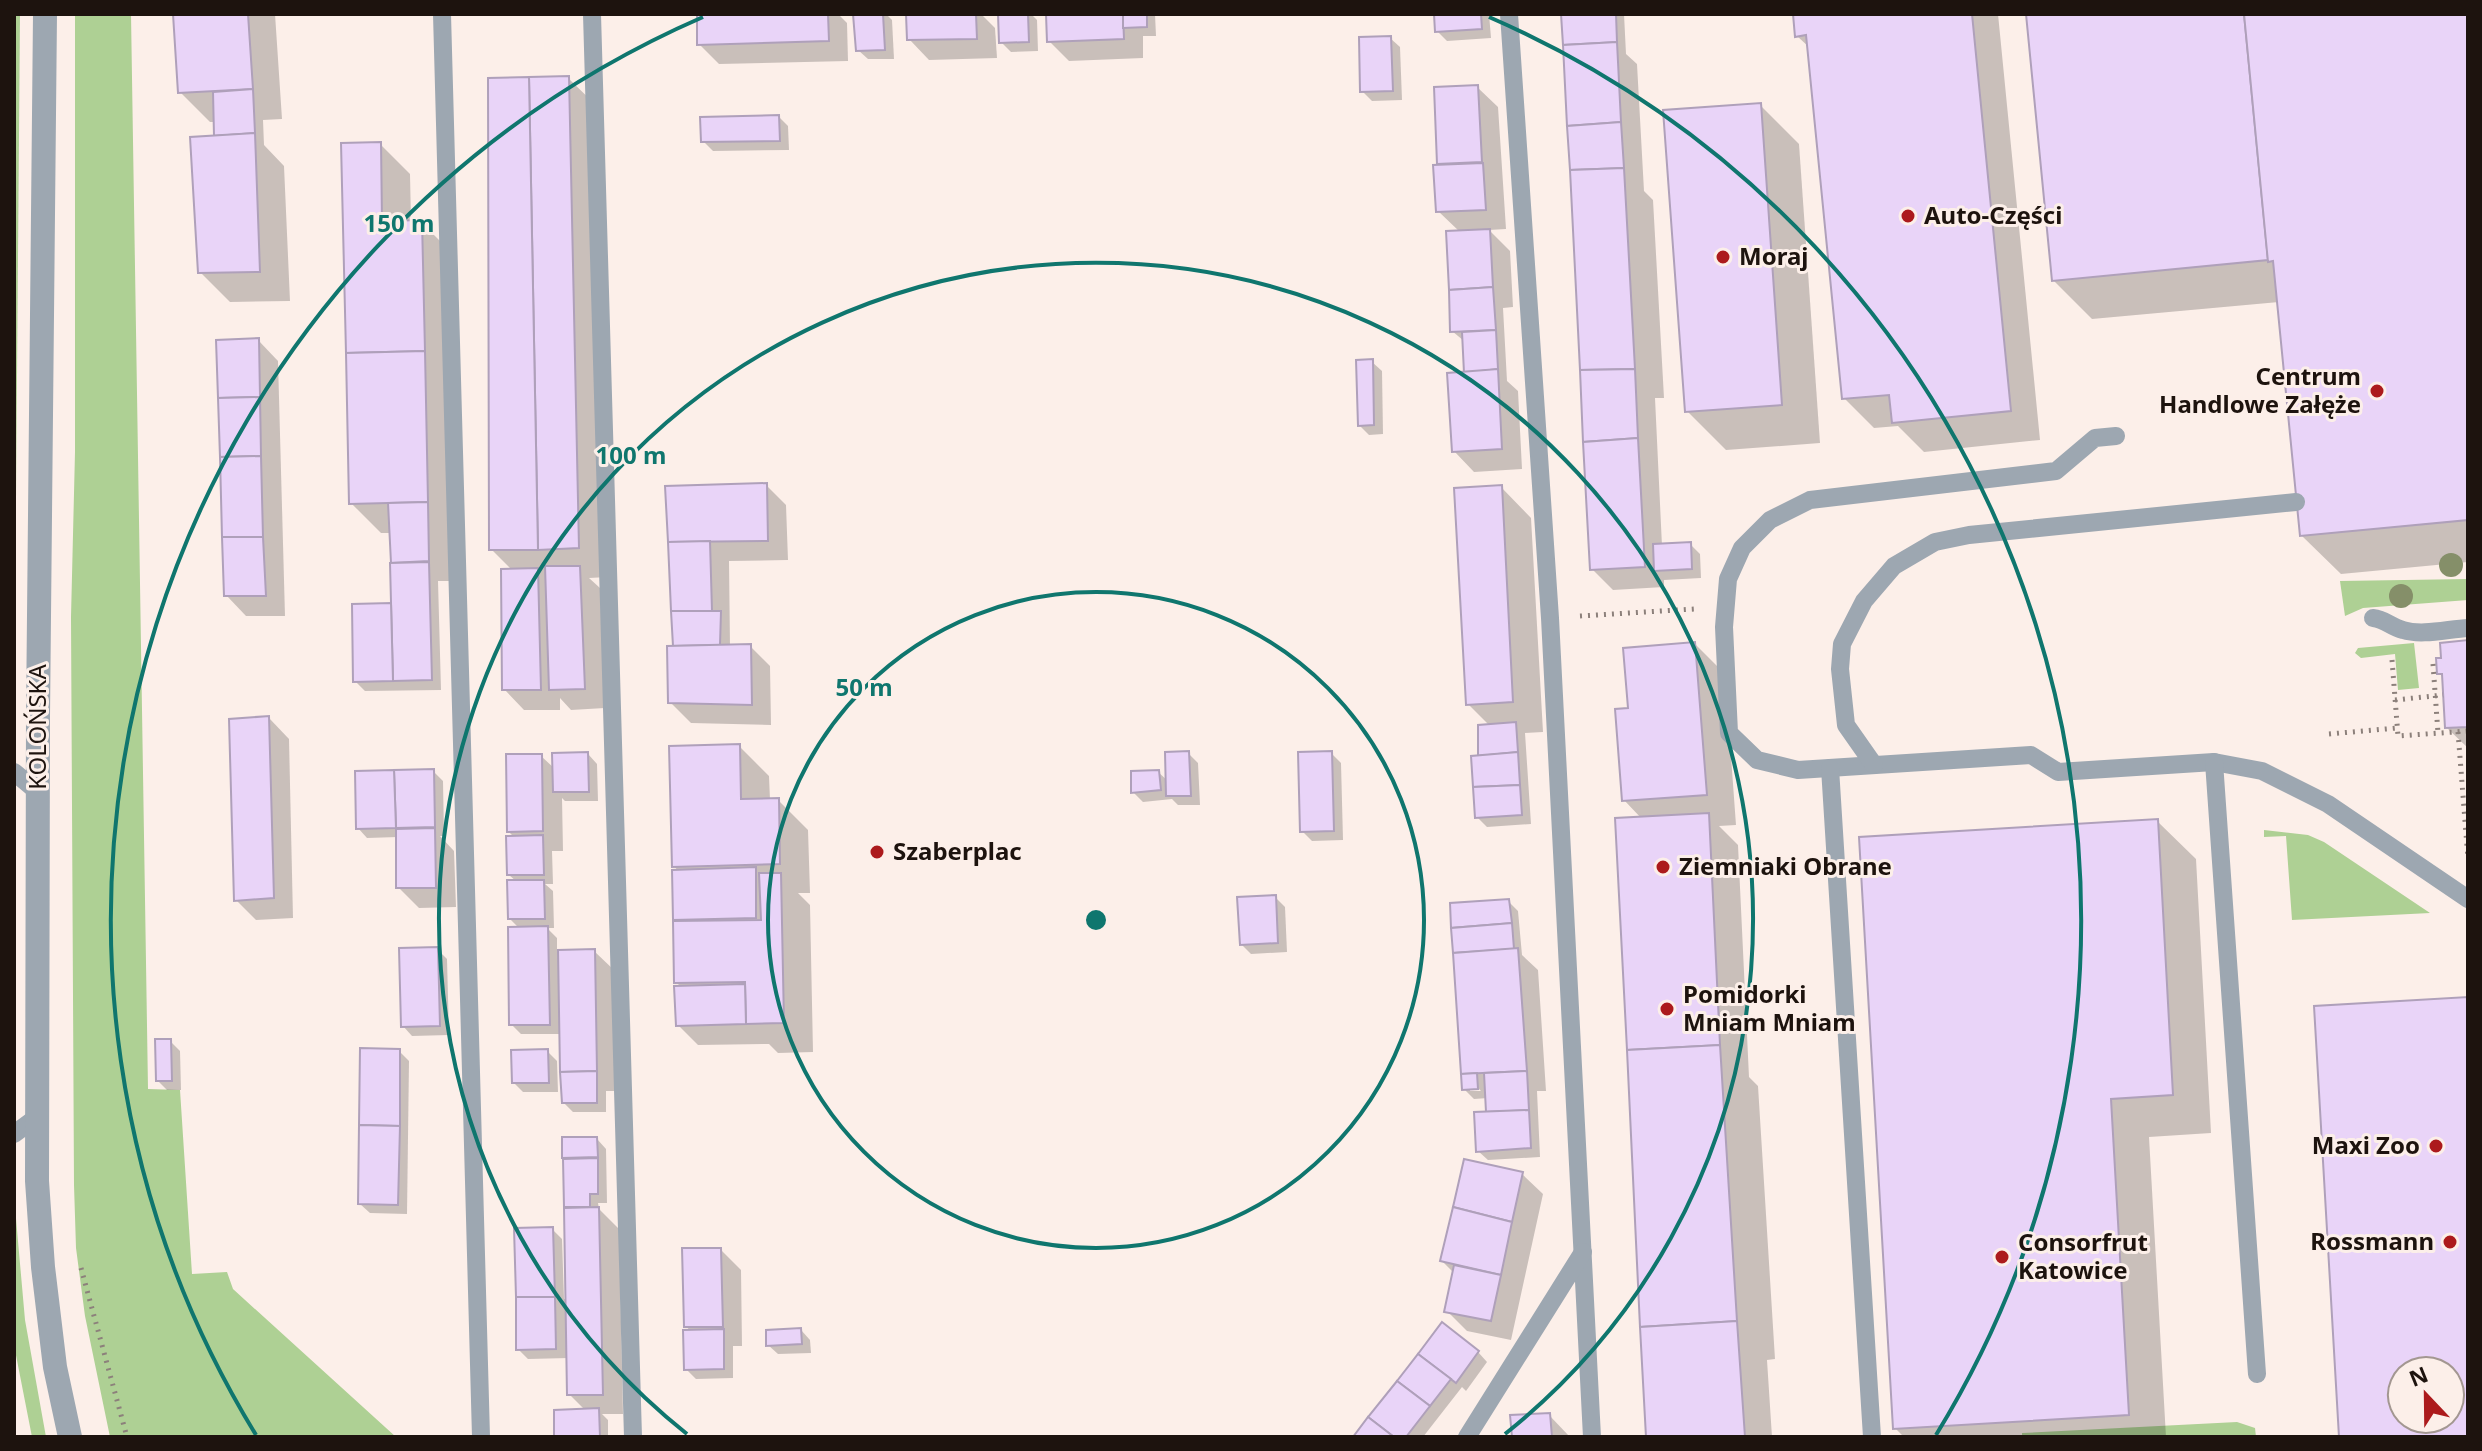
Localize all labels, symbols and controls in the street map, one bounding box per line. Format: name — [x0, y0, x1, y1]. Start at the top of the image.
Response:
place label: Auto-Części — [1924, 198, 2062, 231]
text: 150 m — [364, 206, 434, 239]
marker: Auto-Części — [1899, 207, 1917, 225]
place label: Moraj — [1739, 239, 1808, 272]
marker: Moraj — [1714, 248, 1732, 266]
place label: Centrum Handlowe Załęże — [2159, 359, 2361, 420]
marker: Centrum Handlowe Załęże — [2368, 382, 2386, 400]
text: 100 m — [596, 438, 666, 471]
street label: KOLOŃSKA — [20, 664, 53, 790]
text: 50 m — [835, 670, 893, 703]
place label: Szaberplac — [893, 834, 1022, 867]
marker: Szaberplac — [868, 843, 886, 861]
place label: Ziemniaki Obrane — [1679, 849, 1892, 882]
marker: Ziemniaki Obrane — [1654, 858, 1672, 876]
centre of rings — [1082, 906, 1110, 934]
place label: Pomidorki Mniam Mniam — [1683, 977, 1856, 1038]
marker: Pomidorki Mniam Mniam — [1658, 1000, 1676, 1018]
place label: Maxi Zoo — [2312, 1128, 2420, 1161]
marker: Maxi Zoo — [2427, 1137, 2445, 1155]
place label: Rossmann — [2310, 1224, 2434, 1257]
place label: Consorfrut Katowice — [2018, 1225, 2148, 1286]
marker: Rossmann — [2441, 1233, 2459, 1251]
marker: Consorfrut Katowice — [1993, 1248, 2011, 1266]
north arrow — [2386, 1355, 2466, 1435]
text: N — [2404, 1358, 2432, 1393]

